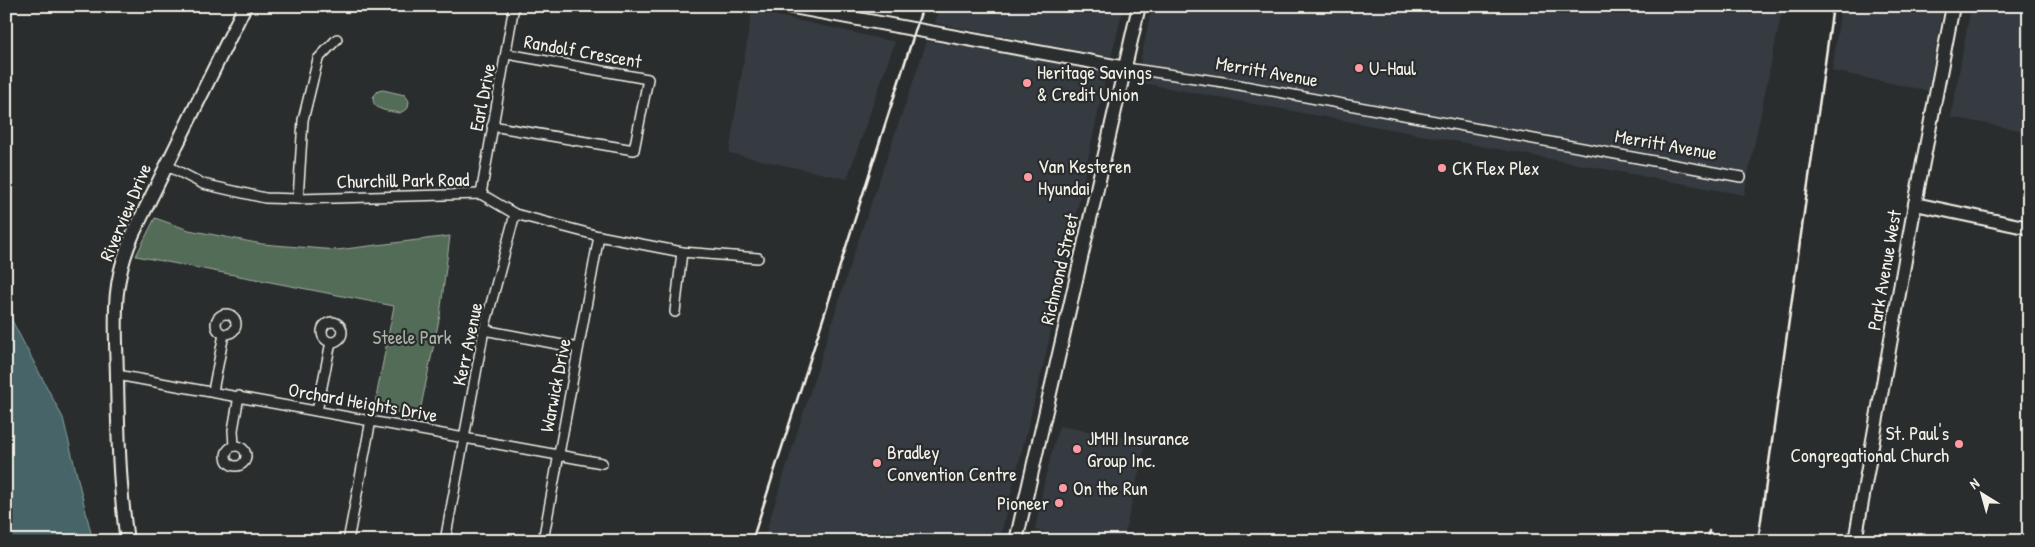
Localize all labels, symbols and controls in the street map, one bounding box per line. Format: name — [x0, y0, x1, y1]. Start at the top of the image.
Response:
street label: Randolf Crescent — [522, 28, 644, 74]
street label: Merritt Avenue — [1214, 49, 1321, 93]
place label: U-Haul — [1369, 55, 1417, 81]
place label: Heritage Savings & Credit Union — [1037, 59, 1152, 107]
street label: Earl Drive — [463, 61, 501, 133]
marker: U-Haul — [1353, 62, 1365, 74]
marker: Heritage Savings & Credit Union — [1021, 77, 1033, 89]
street label: Merritt Avenue — [1613, 122, 1720, 166]
place label: Van Kesteren Hyundai — [1038, 153, 1131, 201]
place label: CK Flex Plex — [1452, 155, 1540, 181]
street label: Riverview Drive — [93, 159, 157, 265]
marker: CK Flex Plex — [1436, 162, 1448, 174]
street label: Churchill Park Road — [336, 166, 470, 194]
marker: Van Kesteren Hyundai — [1022, 171, 1034, 183]
street label: Park Avenue West — [1861, 207, 1907, 332]
street label: Richmond Street — [1034, 210, 1085, 327]
street label: Kerr Avenue — [445, 299, 489, 388]
park label: Steele Park — [372, 324, 452, 350]
street label: Warwick Drive — [533, 336, 577, 434]
street label: Orchard Heights Drive — [286, 376, 440, 428]
place label: St. Paul's Congregational Church — [1791, 420, 1949, 468]
place label: JMHI Insurance Group Inc. — [1087, 425, 1190, 473]
marker: St. Paul's Congregational Church — [1953, 438, 1965, 450]
place label: Bradley Convention Centre — [887, 439, 1017, 487]
marker: JMHI Insurance Group Inc. — [1071, 443, 1083, 455]
marker: Bradley Convention Centre — [871, 457, 883, 469]
north arrow — [1958, 470, 2008, 520]
text: N — [1965, 473, 1983, 493]
place label: On the Run — [1073, 475, 1148, 501]
marker: On the Run — [1057, 482, 1069, 494]
place label: Pioneer — [997, 490, 1050, 516]
marker: Pioneer — [1053, 497, 1065, 509]

